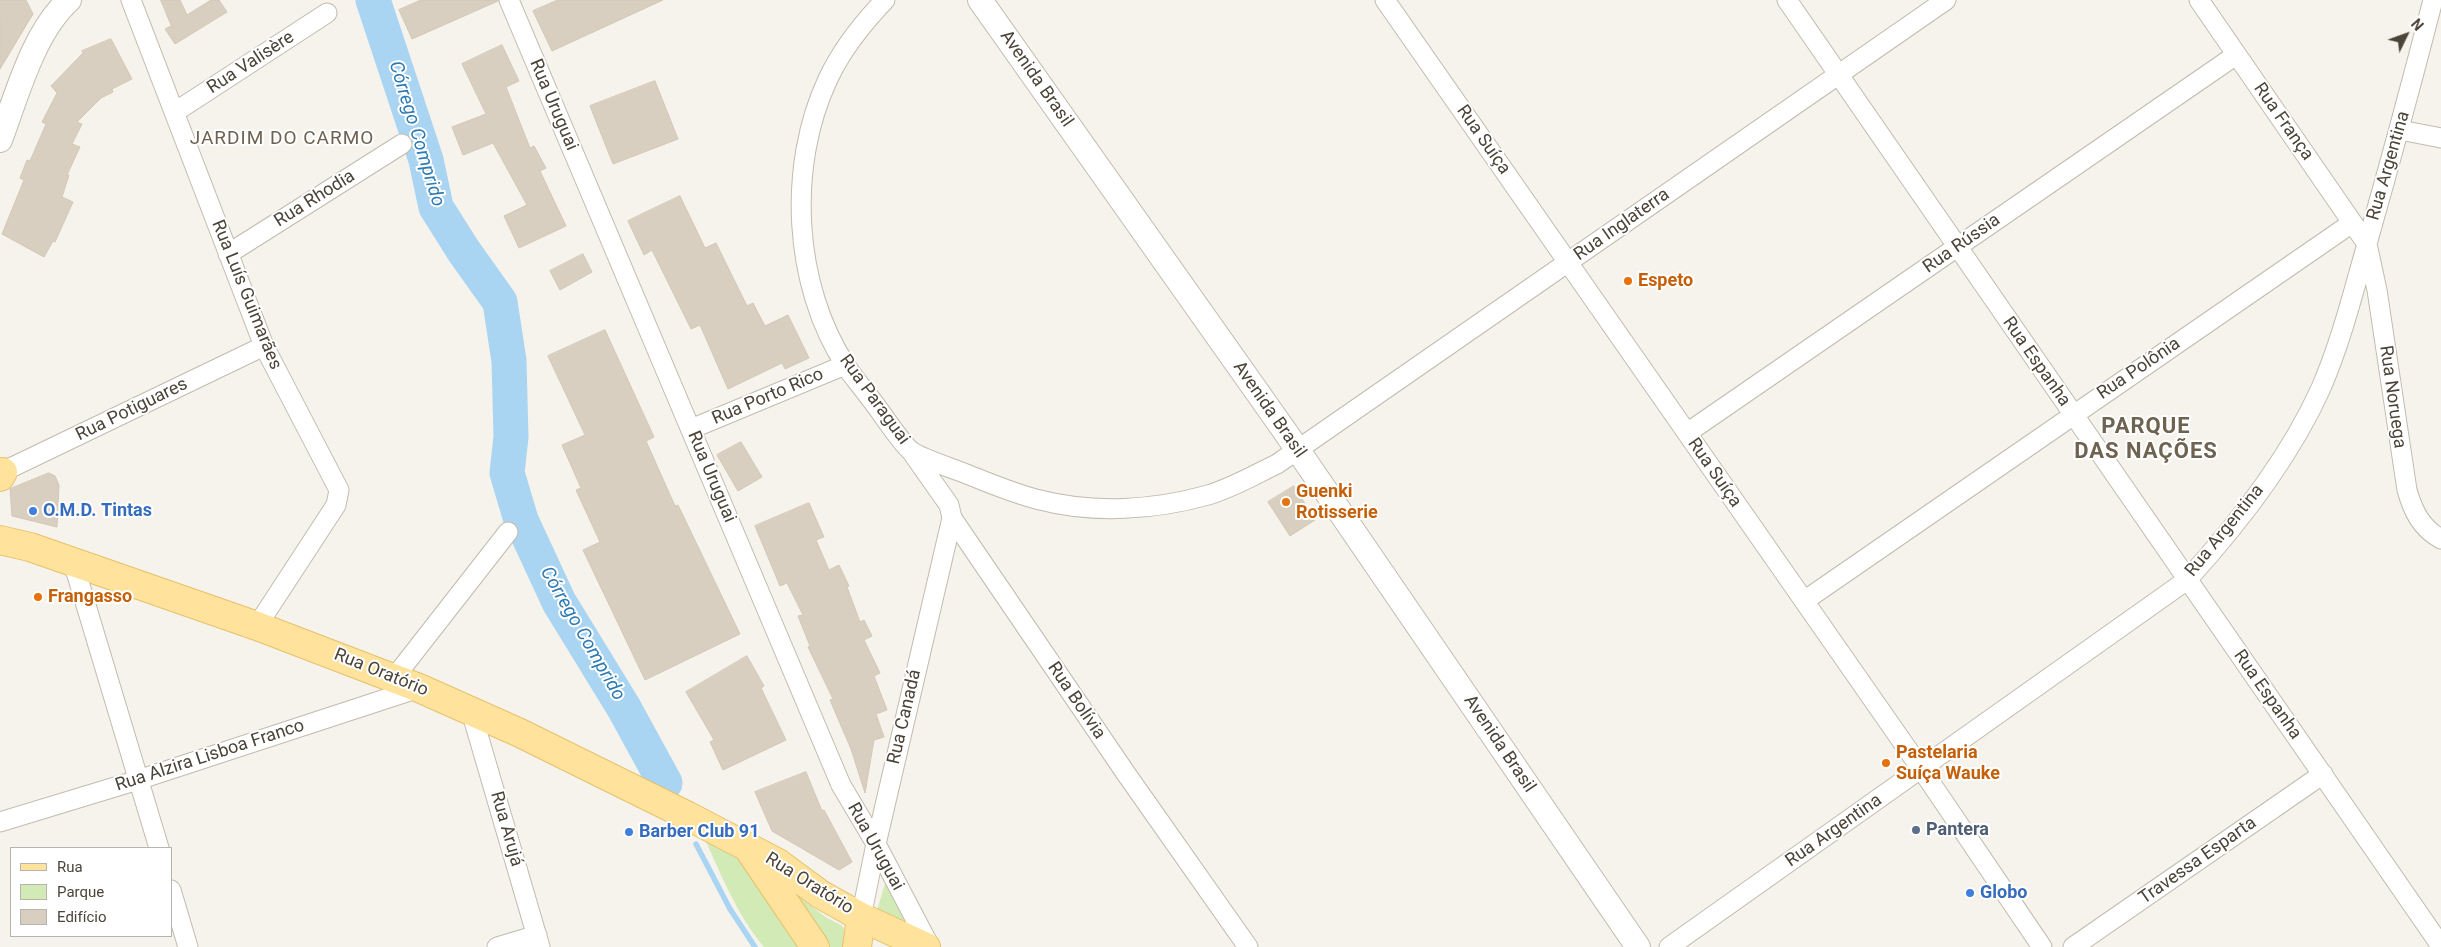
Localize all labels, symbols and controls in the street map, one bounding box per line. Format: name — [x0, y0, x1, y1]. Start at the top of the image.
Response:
north arrow — [2381, 10, 2431, 60]
text: N — [2408, 16, 2426, 34]
street label: Rua Valisère — [204, 27, 298, 99]
street label: Avenida Brasil — [995, 27, 1077, 131]
street label: Rua Uruguai — [524, 56, 582, 154]
water label: Córrego Comprido — [383, 59, 449, 209]
street label: Rua França — [2248, 79, 2318, 165]
street label: Rua Suíça — [1451, 101, 1515, 179]
street label: Rua Argentina — [2363, 109, 2415, 223]
district label: JARDIM DO CARMO — [188, 128, 376, 150]
street label: Rua Rhodia — [271, 166, 359, 232]
street label: Rua Inglaterra — [1570, 184, 1674, 266]
street label: Rua Rússia — [1919, 210, 2005, 278]
street label: Rua Luís Guimarães — [206, 217, 286, 373]
place label: Espeto — [1638, 270, 1693, 292]
marker: Espeto — [1622, 275, 1634, 287]
street label: Rua Espanha — [1997, 313, 2075, 411]
street label: Rua Polônia — [2093, 333, 2185, 405]
street label: Rua Noruega — [2374, 344, 2410, 450]
street label: Rua Paraguai — [834, 351, 914, 449]
street label: Avenida Brasil — [1228, 358, 1310, 462]
street label: Rua Porto Rico — [709, 364, 827, 430]
street label: Rua Potiguares — [73, 374, 191, 446]
district label: PARQUE DAS NAÇÕES — [2073, 414, 2219, 466]
street label: Rua Uruguai — [682, 428, 740, 526]
street label: Rua Suíça — [1682, 434, 1746, 512]
street label: Rua Argentina — [2181, 480, 2269, 582]
place label: Guenki Rotisserie — [1296, 481, 1378, 524]
marker: Guenki Rotisserie — [1280, 496, 1292, 508]
place label: O.M.D. Tintas — [43, 500, 152, 522]
marker: O.M.D. Tintas — [27, 505, 39, 517]
water label: Córrego Comprido — [534, 563, 630, 705]
place label: Frangasso — [48, 586, 132, 608]
marker: Frangasso — [32, 591, 44, 603]
street label: Rua Oratório — [331, 644, 431, 702]
street label: Rua Espanha — [2228, 646, 2306, 744]
street label: Rua Bolívia — [1042, 658, 1110, 744]
street label: Rua Canadá — [884, 668, 926, 766]
street label: Avenida Brasil — [1458, 691, 1540, 797]
street label: Rua Alzira Lisboa Franco — [113, 715, 307, 797]
place label: Pastelaria Suíça Wauke — [1896, 742, 2000, 784]
marker: Pastelaria Suíça Wauke — [1880, 757, 1892, 769]
street label: Rua Arujá — [485, 789, 527, 869]
street label: Rua Argentina — [1782, 790, 1886, 872]
street label: Rua Uruguai — [842, 799, 908, 895]
street label: Travessa Esparta — [2135, 813, 2261, 909]
place label: Pantera — [1926, 819, 1989, 841]
place label: Barber Club 91 — [639, 821, 759, 843]
marker: Pantera — [1910, 824, 1922, 836]
marker: Barber Club 91 — [623, 826, 635, 838]
legend — [10, 847, 172, 937]
street label: Rua Oratório — [761, 848, 857, 920]
text: Rua — [57, 858, 83, 876]
place label: Globo — [1980, 882, 2027, 904]
text: Parque — [57, 883, 104, 901]
marker: Globo — [1964, 887, 1976, 899]
text: Edifício — [57, 908, 106, 926]

